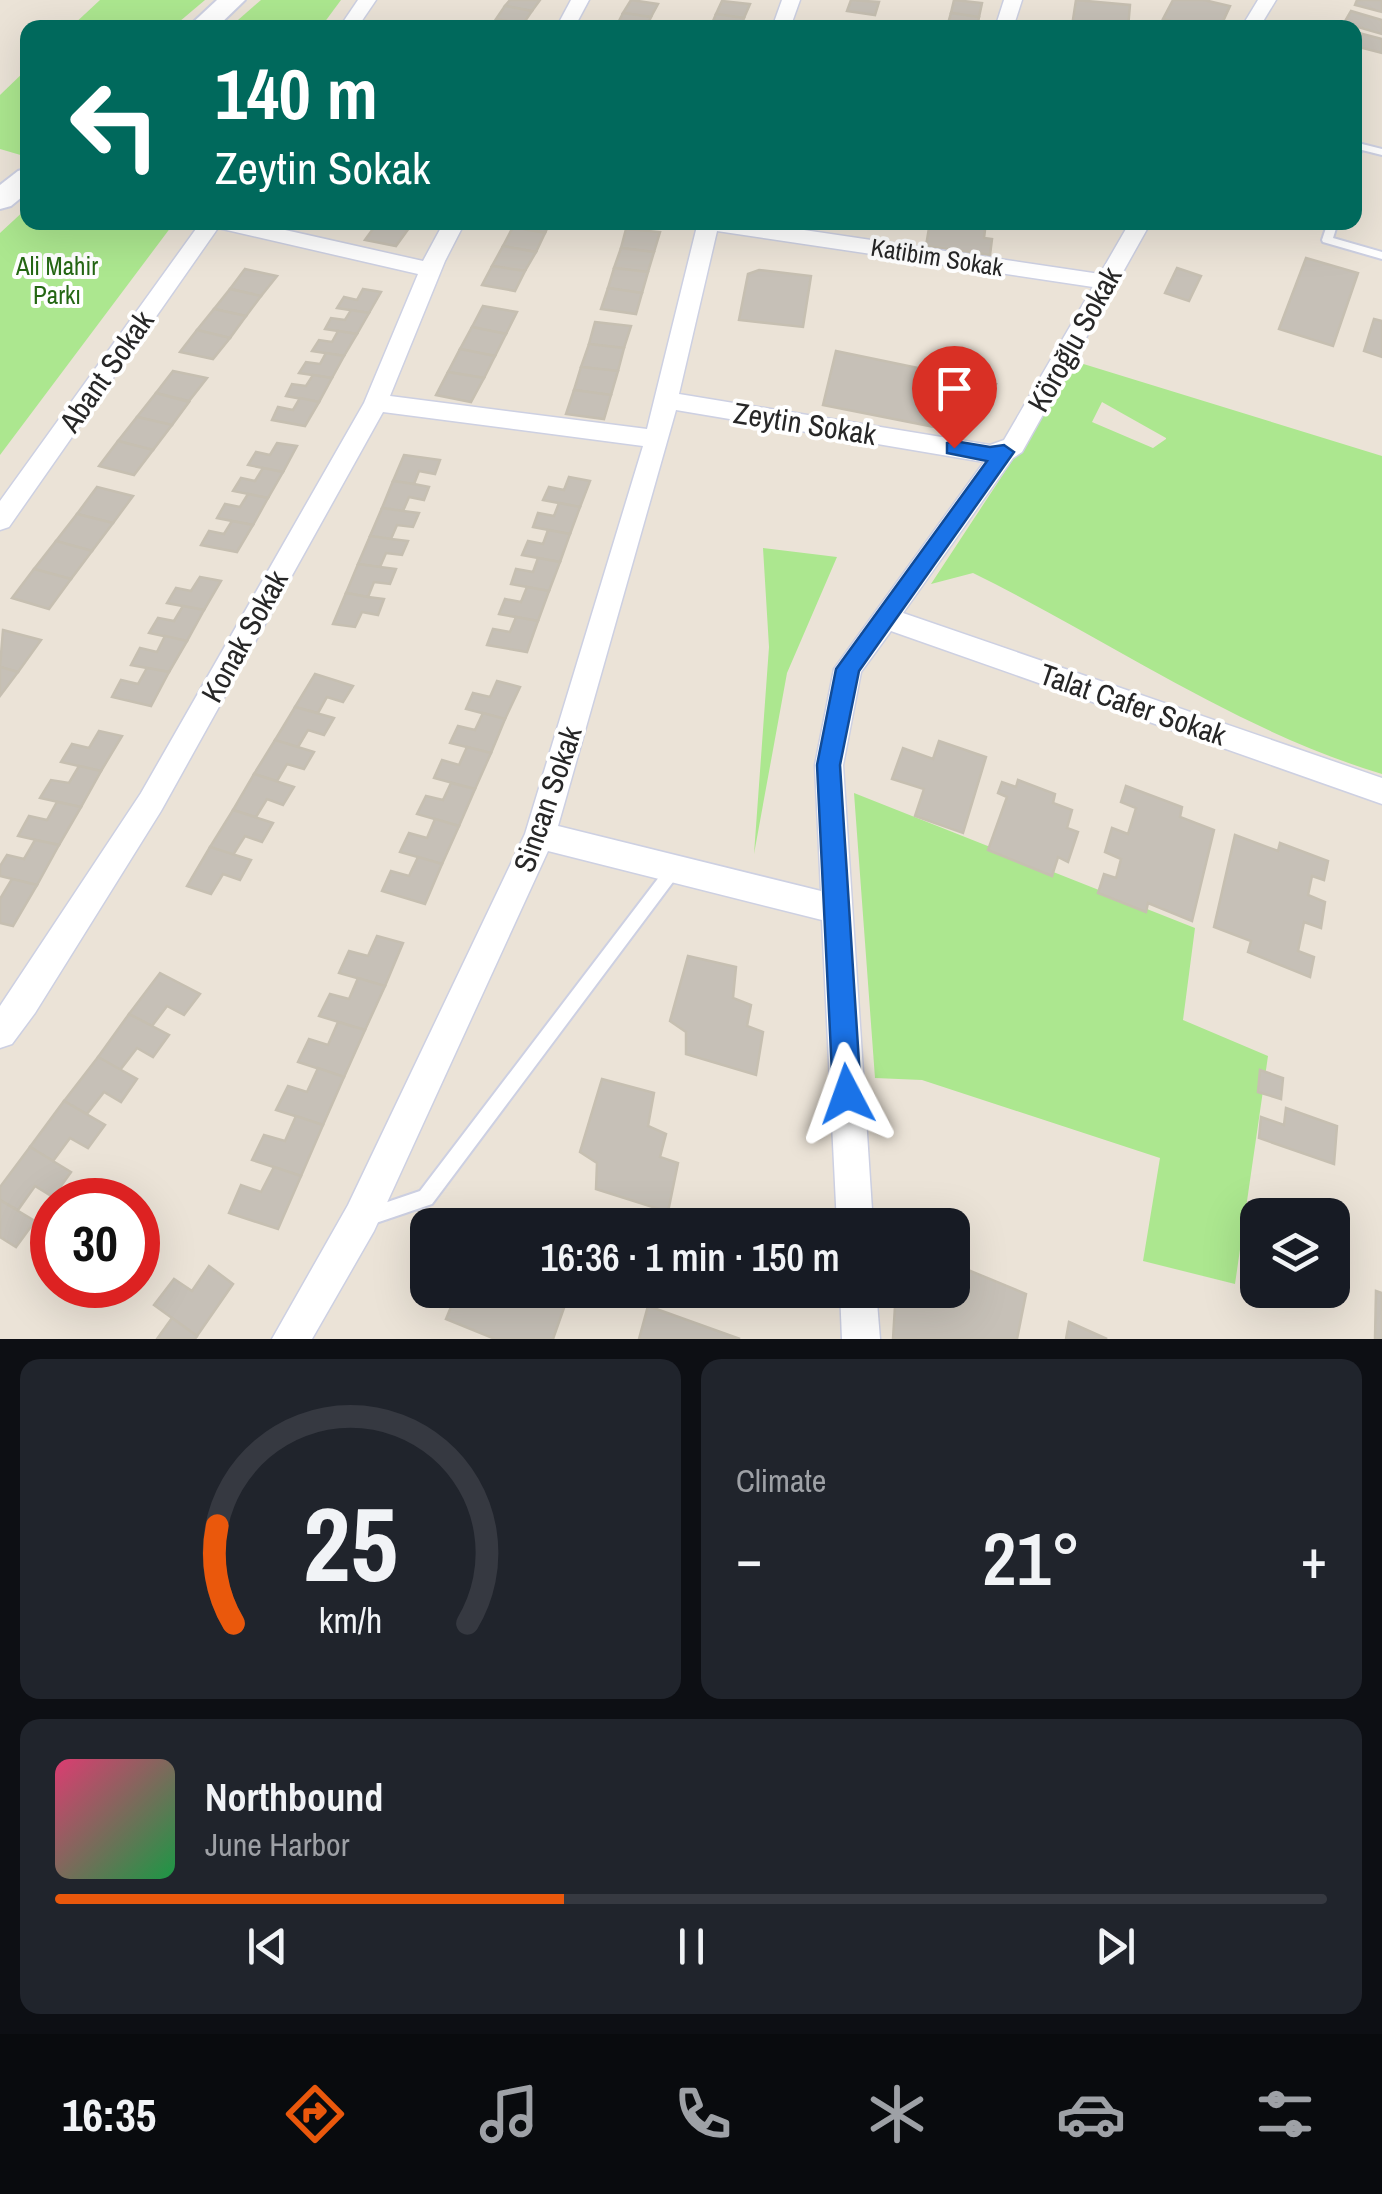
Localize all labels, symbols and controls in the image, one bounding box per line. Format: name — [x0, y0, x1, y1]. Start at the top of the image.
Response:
text: 140 m — [215, 47, 378, 141]
icon: left — [50, 60, 180, 190]
text: Zeytin Sokak — [215, 137, 430, 198]
street label: Katibim Sokak — [868, 230, 1006, 284]
park label: Ali Mahir Parkı — [15, 249, 98, 312]
street label: Köroğlu Sokak — [1018, 259, 1131, 419]
street label: Abant Sokak — [49, 302, 163, 440]
pin — [912, 346, 997, 449]
icon: arrive — [927, 361, 982, 416]
street label: Zeytin Sokak — [731, 392, 880, 454]
street label: Konak Sokak — [191, 562, 297, 709]
street label: Talat Cafer Sokak — [1034, 653, 1232, 755]
street label: Sincan Sokak — [503, 720, 591, 877]
position arrow — [795, 1042, 899, 1146]
speed limit sign: 30 — [30, 1178, 160, 1308]
map controls — [1240, 1198, 1350, 1308]
button: layers — [1240, 1198, 1350, 1308]
text: 16:36 · 1 min · 150 m — [540, 1232, 840, 1283]
text: Climate — [736, 1459, 826, 1502]
text: 25 — [303, 1473, 398, 1613]
text: 21° — [982, 1507, 1081, 1608]
text: − — [736, 1521, 762, 1595]
text: + — [1301, 1521, 1327, 1595]
text: km/h — [319, 1596, 382, 1644]
text: Northbound — [205, 1772, 383, 1823]
text: June Harbor — [205, 1823, 349, 1866]
icon: previous — [240, 1919, 295, 1974]
icon: pause — [664, 1919, 719, 1974]
icon: next — [1088, 1919, 1143, 1974]
icon: directions — [280, 2079, 350, 2149]
icon: music — [474, 2079, 544, 2149]
icon: phone — [668, 2079, 738, 2149]
icon: climate — [862, 2079, 932, 2149]
icon: car — [1056, 2079, 1126, 2149]
icon: filters — [1250, 2079, 1320, 2149]
text: 16:35 — [62, 2084, 156, 2145]

